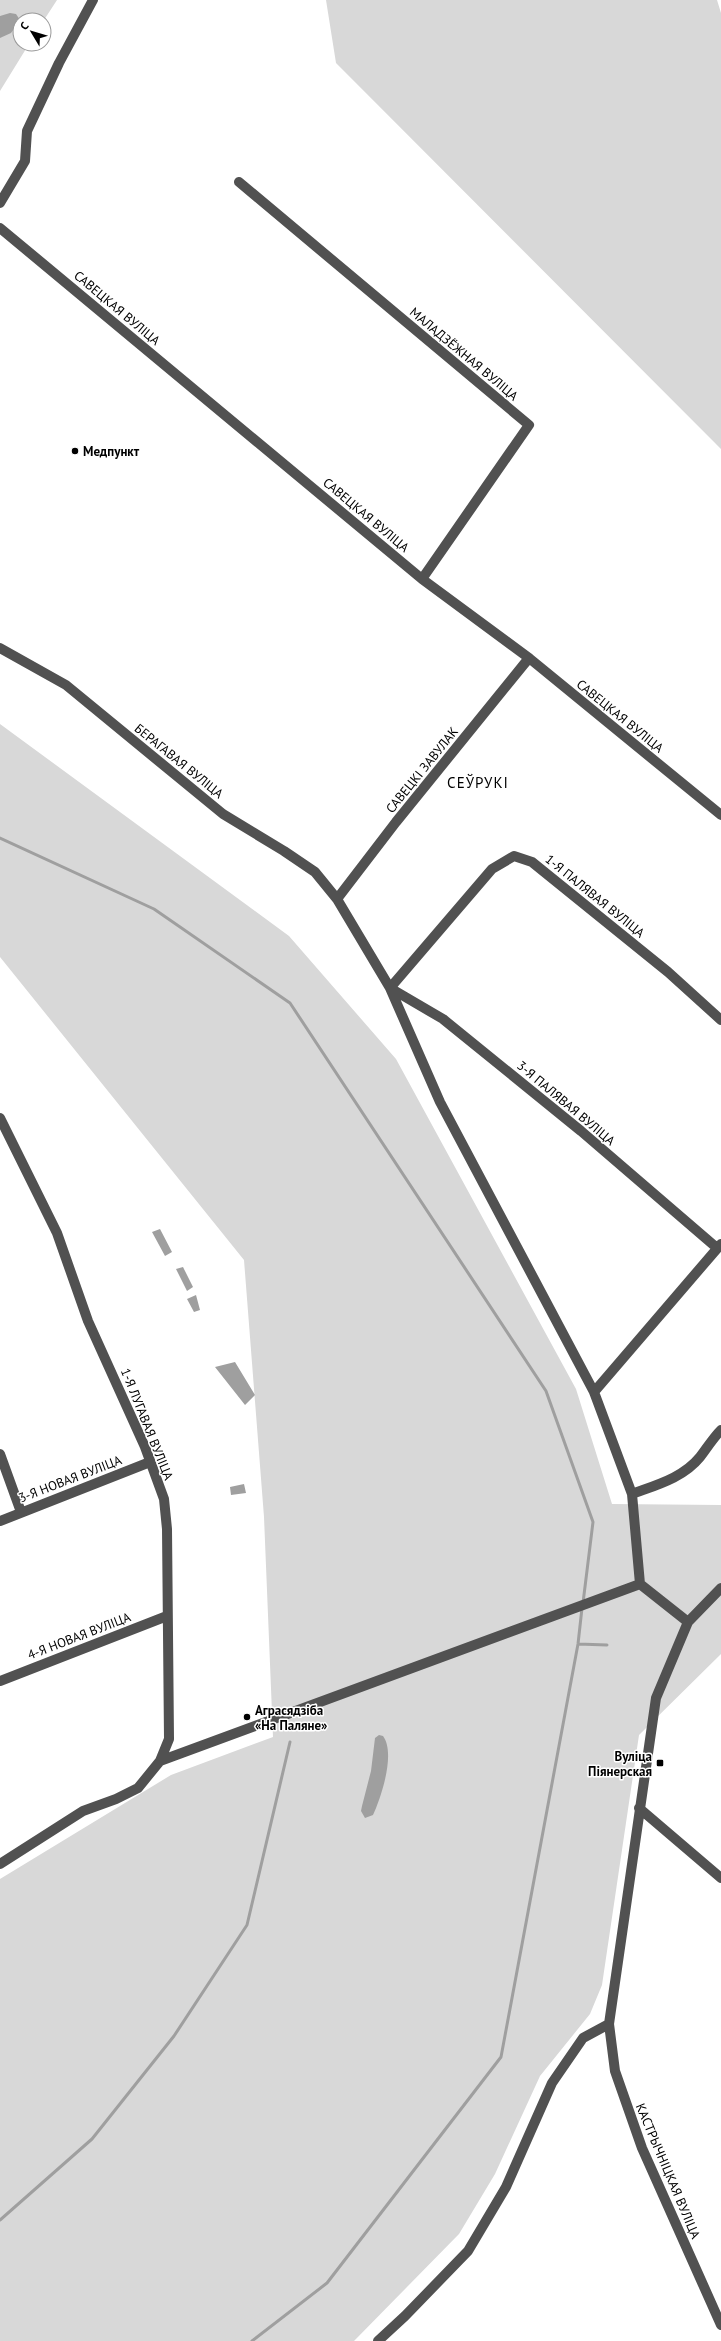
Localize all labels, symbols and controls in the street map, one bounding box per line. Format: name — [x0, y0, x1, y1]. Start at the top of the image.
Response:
north arrow — [12, 12, 52, 52]
text: С — [17, 19, 32, 33]
street label: САВЕЦКАЯ ВУЛІЦА — [70, 267, 164, 349]
street label: МАЛАДЗЁЖНАЯ ВУЛІЦА — [406, 304, 522, 405]
place label: Медпункт — [83, 443, 140, 460]
marker: Медпункт — [70, 446, 80, 456]
street label: САВЕЦКАЯ ВУЛІЦА — [319, 474, 413, 556]
street label: САВЕЦКАЯ ВУЛІЦА — [573, 676, 667, 757]
street label: БЕРАГАВАЯ ВУЛІЦА — [131, 720, 227, 802]
street label: САВЕЦКІ ЗАВУЛАК — [382, 723, 462, 817]
district label: СЕЎРУКІ — [447, 773, 509, 792]
street label: 1-Я ПАЛЯВАЯ ВУЛІЦА — [542, 851, 648, 942]
street label: 3-Я ПАЛЯВАЯ ВУЛІЦА — [513, 1057, 619, 1149]
street label: 1-Я ЛУГАВАЯ ВУЛІЦА — [117, 1366, 177, 1483]
street label: 3-Я НОВАЯ ВУЛІЦА — [16, 1451, 124, 1506]
street label: 4-Я НОВАЯ ВУЛІЦА — [25, 1608, 133, 1663]
place label: Аграсядзіба «На Паляне» — [255, 1702, 327, 1734]
marker: Аграсядзіба «На Паляне» — [242, 1712, 252, 1722]
place label: Вуліца Піянерская — [588, 1748, 652, 1780]
marker: Вуліца Піянерская — [655, 1758, 665, 1768]
street label: КАСТРЫЧНІЦКАЯ ВУЛІЦА — [632, 2101, 704, 2242]

